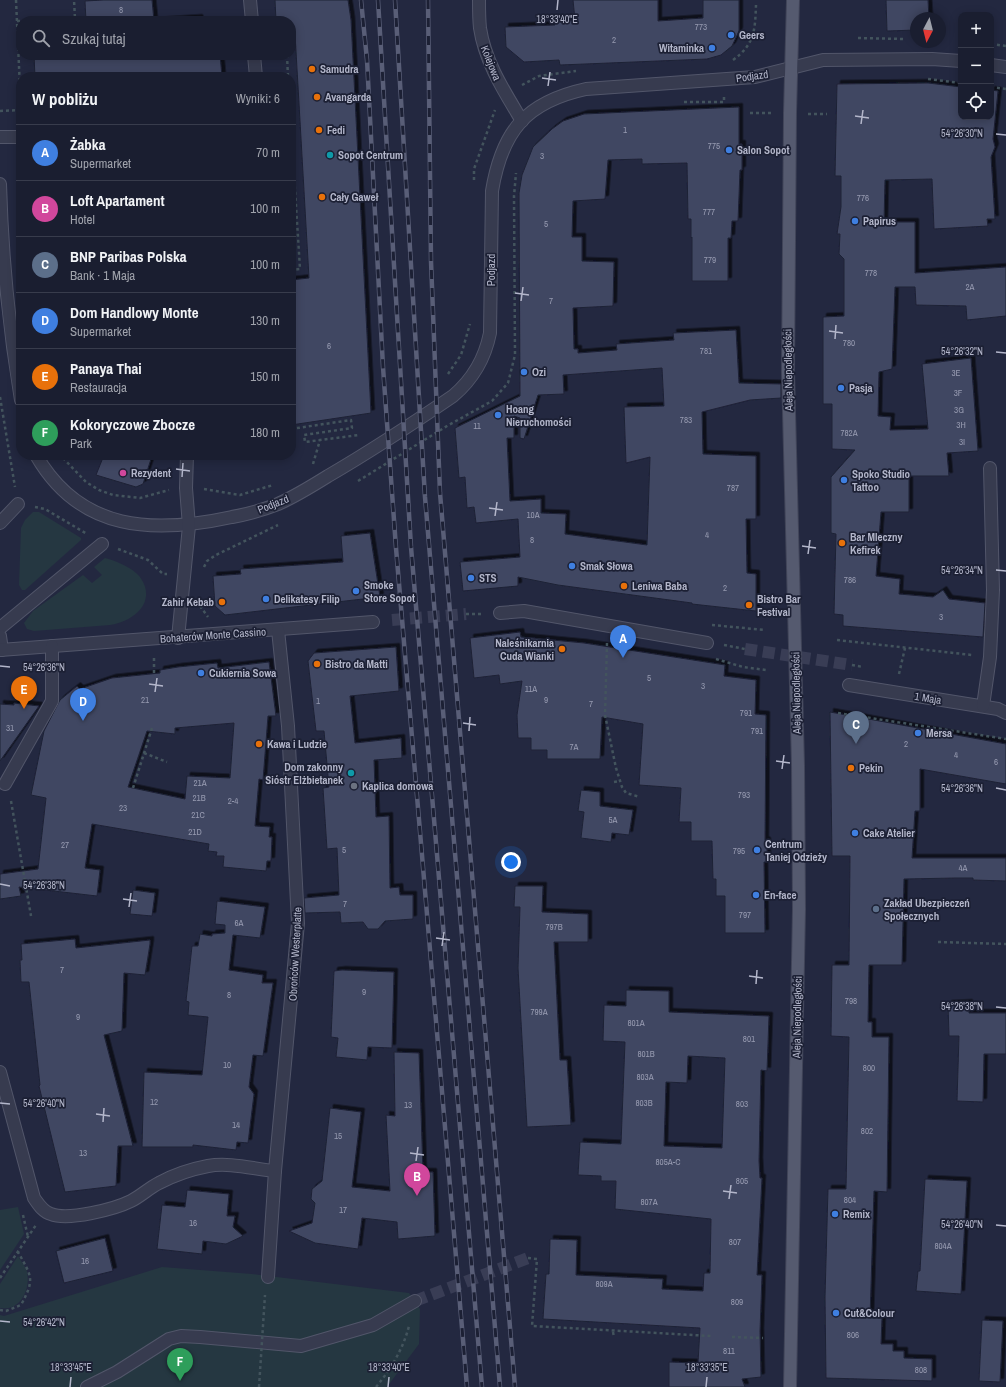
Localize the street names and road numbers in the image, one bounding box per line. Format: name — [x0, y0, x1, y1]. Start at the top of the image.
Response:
street label: Kolejowa — [478, 43, 504, 83]
street label: Podjazd — [735, 67, 769, 85]
street label: Podjazd — [484, 254, 498, 286]
street label: Aleja Niepodległości — [780, 329, 796, 412]
street label: Podjazd — [255, 491, 291, 517]
street label: Bohaterów Monte Cassino — [159, 624, 267, 646]
street label: Aleja Niepodległości — [788, 652, 804, 735]
street label: 1 Maja — [914, 689, 942, 707]
street label: Obrońców Westerplatte — [286, 907, 304, 1001]
street label: Aleja Niepodległości — [789, 976, 805, 1059]

